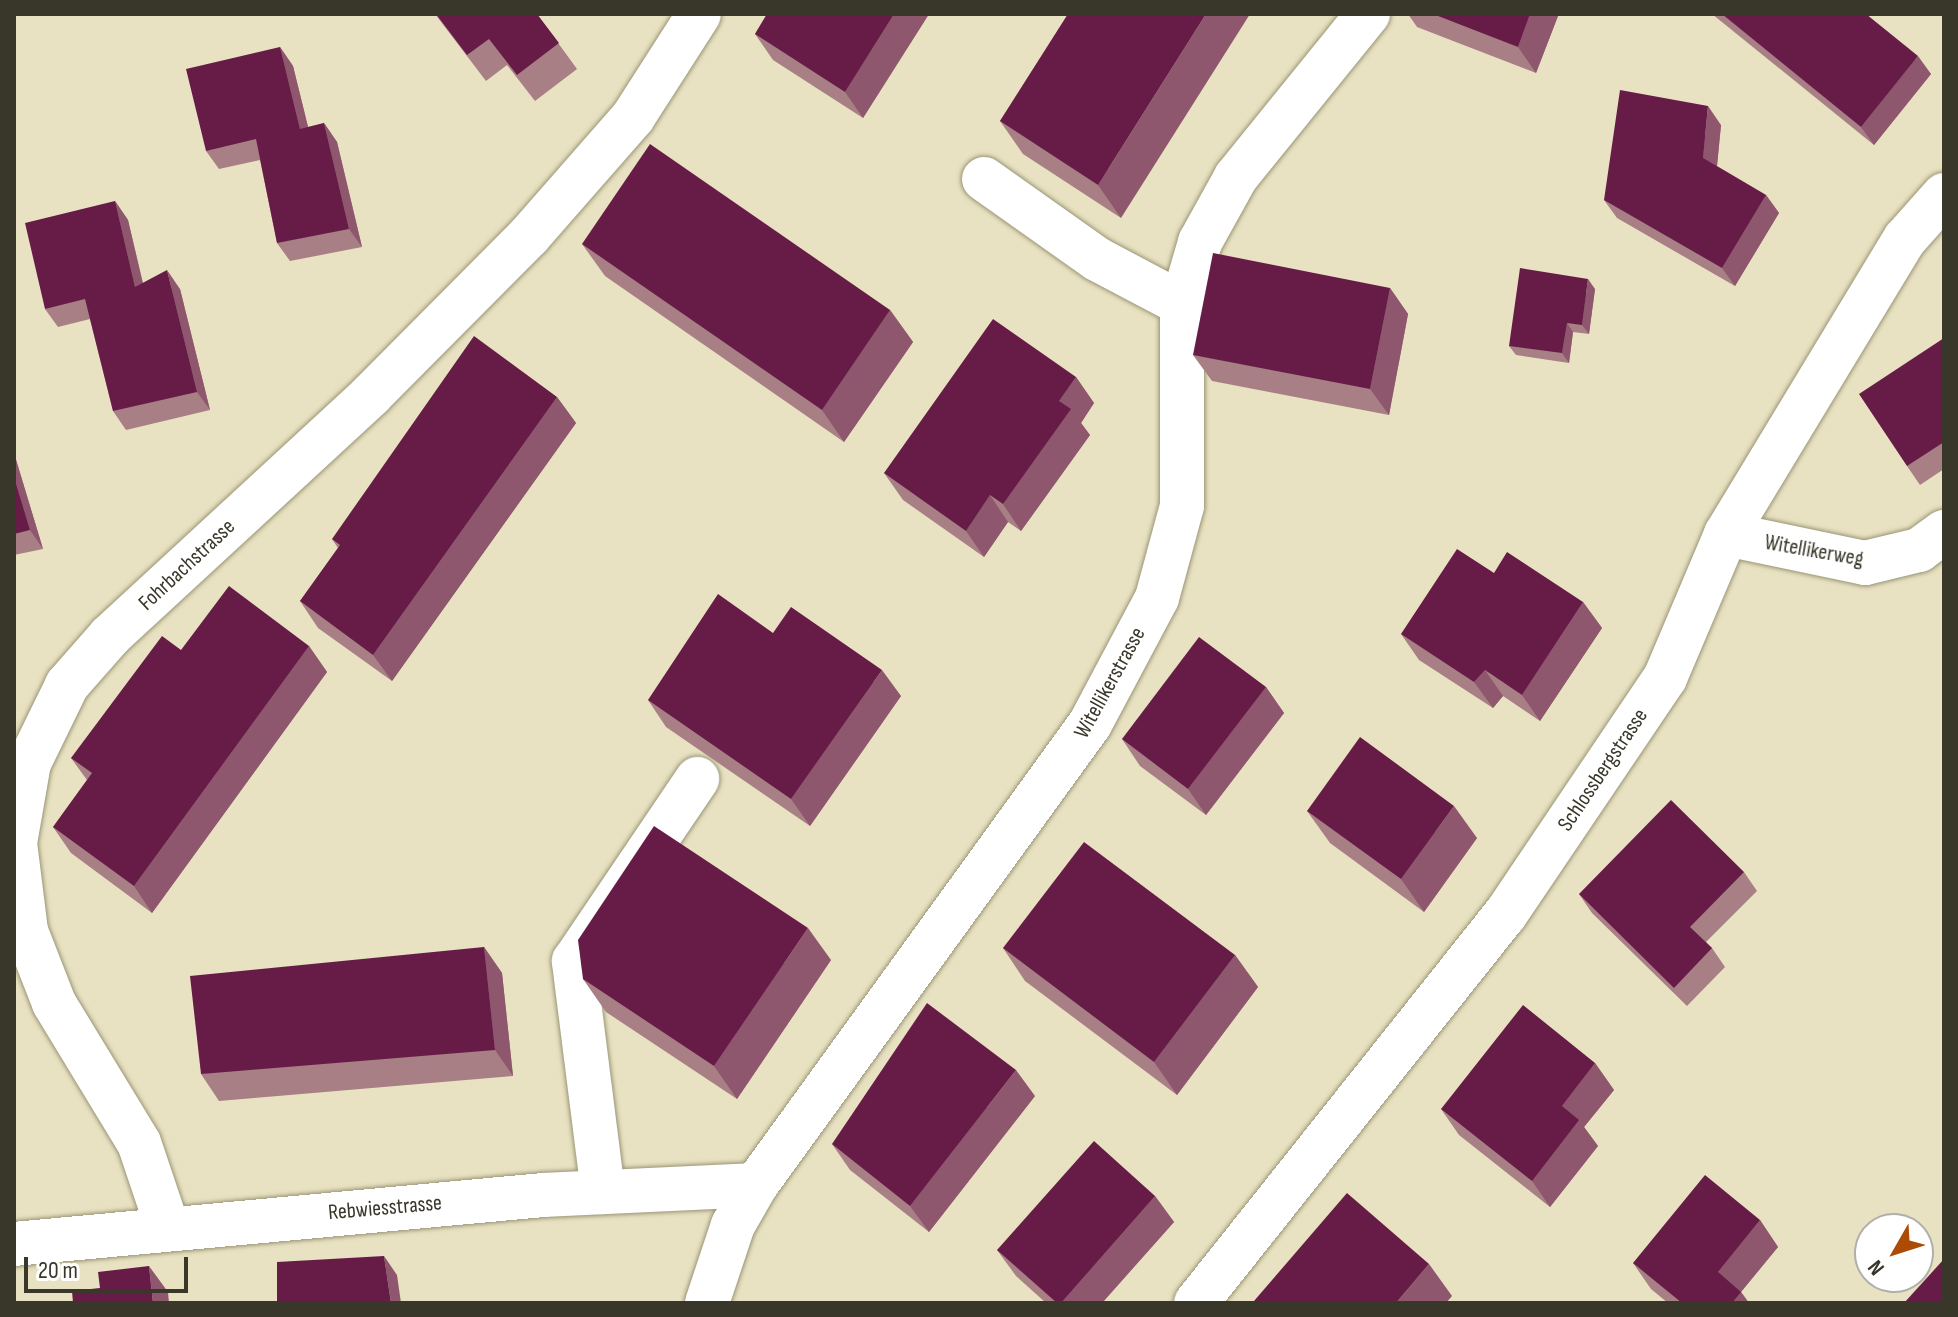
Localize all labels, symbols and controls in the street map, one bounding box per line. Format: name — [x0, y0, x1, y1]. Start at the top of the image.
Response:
street label: Fohrbachstrasse — [133, 514, 241, 616]
street label: Witellikerweg — [1762, 529, 1866, 573]
street label: Witellikerstrasse — [1069, 623, 1151, 743]
street label: Schlossbergstrasse — [1552, 704, 1654, 836]
street label: Rebwiesstrasse — [327, 1190, 443, 1226]
north arrow — [1854, 1213, 1934, 1293]
scale bar — [28, 1241, 192, 1291]
text: N — [1862, 1254, 1891, 1280]
text: 20 m — [38, 1256, 78, 1285]

